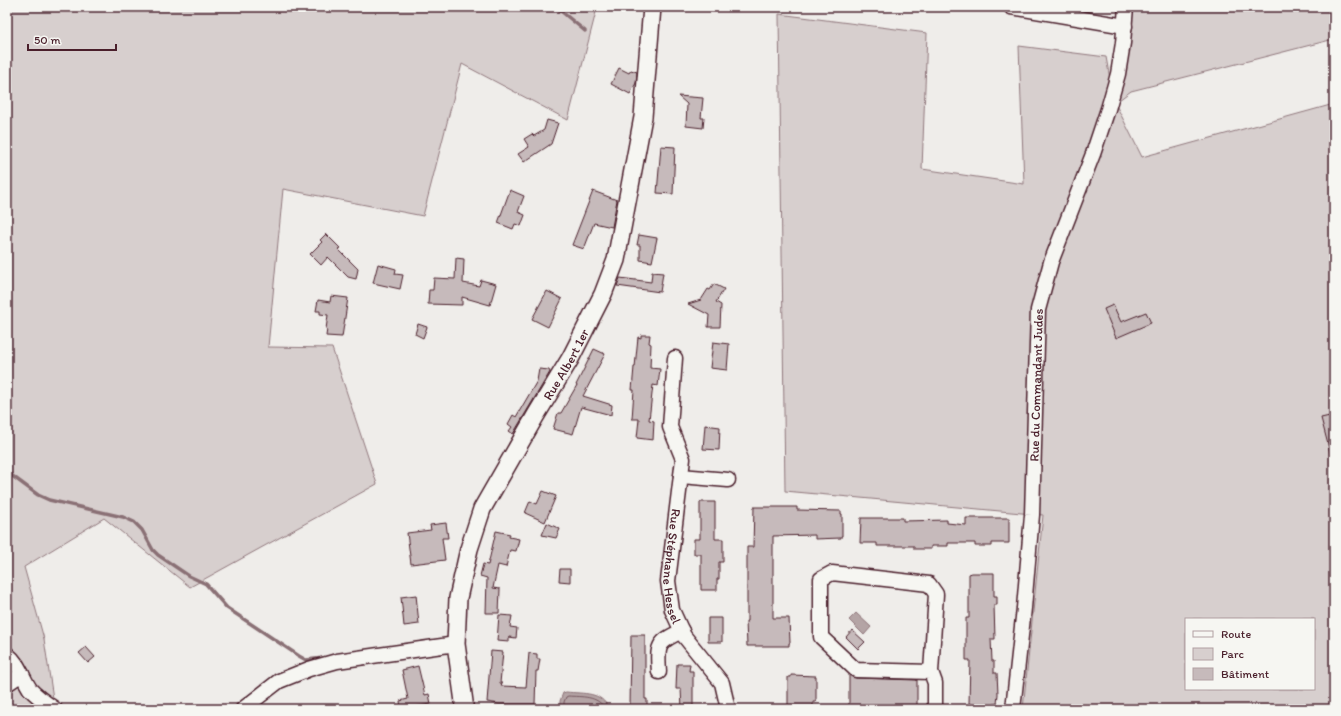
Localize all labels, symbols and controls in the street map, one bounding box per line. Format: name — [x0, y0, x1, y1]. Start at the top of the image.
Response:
scale bar — [28, 26, 116, 52]
text: 50 m — [34, 33, 60, 47]
street label: Rue du Commandant Judes — [1027, 308, 1046, 462]
street label: Rue Albert 1er — [540, 326, 592, 403]
street label: Rue Stéphane Hessel — [660, 508, 684, 626]
legend — [1185, 618, 1315, 690]
text: Route — [1221, 627, 1251, 641]
text: Parc — [1221, 647, 1244, 661]
text: Bâtiment — [1221, 667, 1270, 681]

